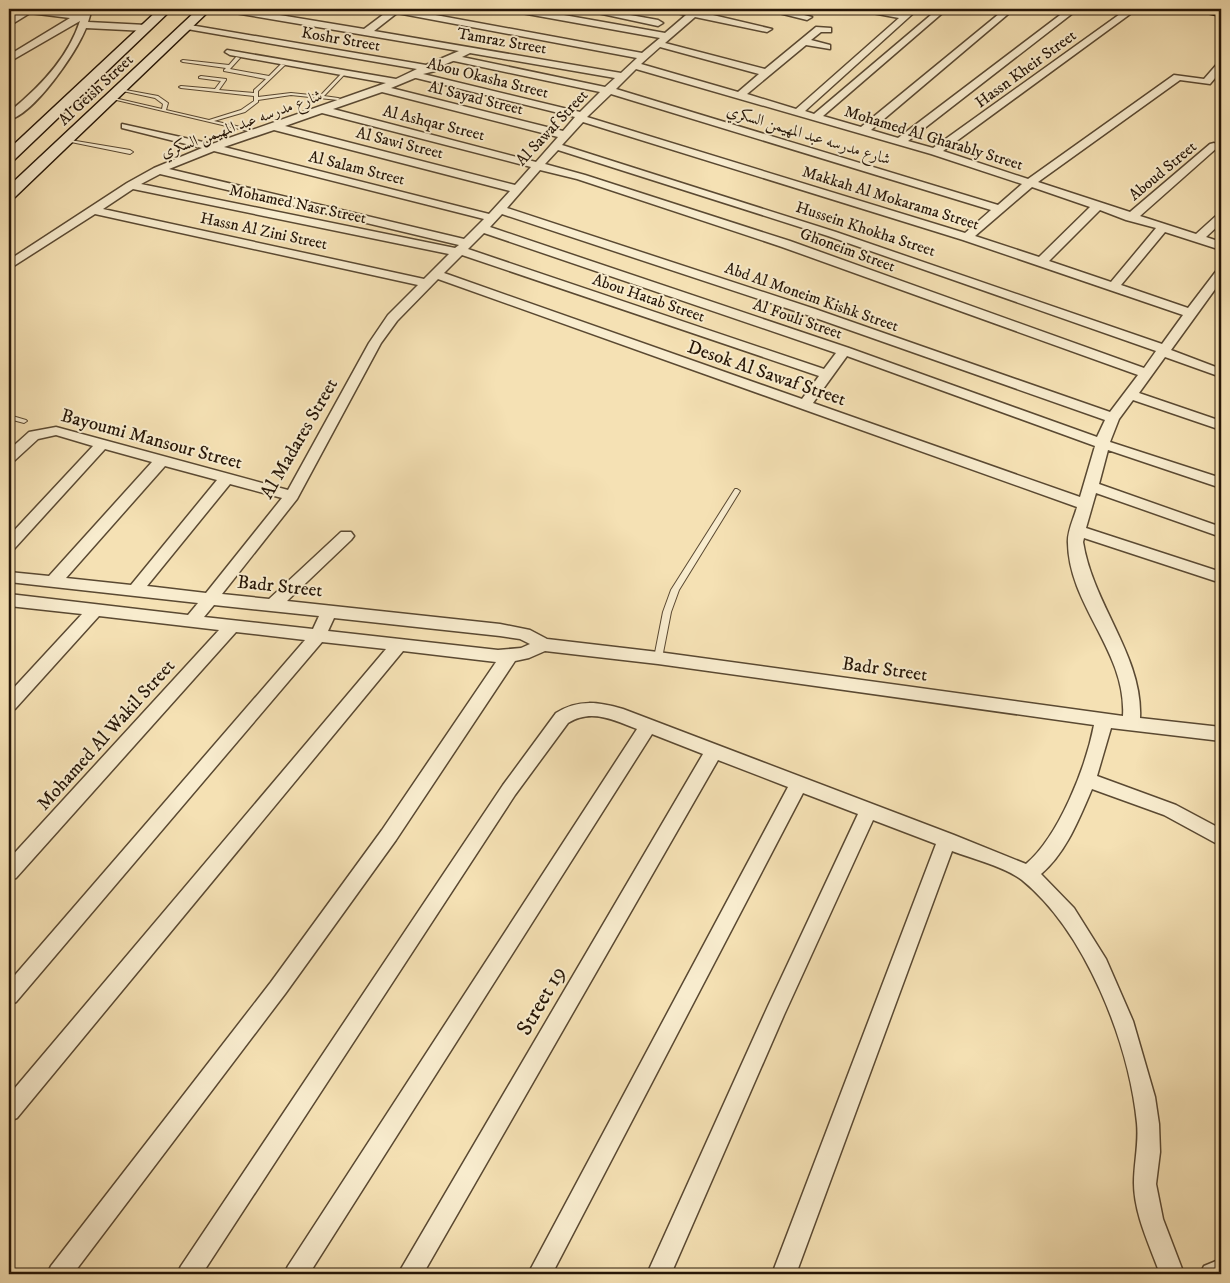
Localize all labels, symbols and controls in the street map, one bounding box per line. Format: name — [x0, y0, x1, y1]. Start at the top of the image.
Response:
street label: Koshr Street — [300, 22, 382, 56]
street label: Tamraz Street — [456, 23, 548, 59]
street label: Hassn Kheir Street — [971, 25, 1080, 112]
street label: Al Geish Street — [54, 50, 137, 130]
street label: Abou Okasha Street — [425, 53, 551, 103]
street label: Al Sayad Street — [426, 77, 525, 119]
street label: شارع مدرسه عبد المهيمن السكري — [158, 85, 326, 165]
street label: Al Sawaf Street — [511, 85, 592, 170]
street label: شارع مدرسه عبد المهيمن السكري — [723, 100, 893, 172]
street label: Al Ashqar Street — [381, 101, 487, 145]
street label: Mohamed Al Gharably Street — [842, 101, 1025, 175]
street label: Al Sawi Street — [354, 122, 445, 163]
street label: Aboud Street — [1125, 137, 1201, 205]
street label: Al Salam Street — [307, 146, 407, 190]
street label: Makkah Al Mokarama Street — [800, 161, 982, 234]
street label: Mohamed Nasr Street — [228, 180, 368, 228]
street label: Hussein Khokha Street — [793, 197, 938, 261]
street label: Hassn Al Zini Street — [198, 208, 329, 254]
street label: Ghoneim Street — [797, 224, 898, 276]
street label: Abd Al Moneim Kishk Street — [722, 258, 901, 336]
street label: Abou Hatab Street — [590, 269, 708, 327]
street label: Al Fouli Street — [750, 294, 845, 344]
street label: Desok Al Sawaf Street — [684, 335, 849, 411]
street label: Al Madares Street — [256, 374, 343, 503]
street label: Bayoumi Mansour Street — [58, 404, 245, 475]
street label: Badr Street — [236, 571, 324, 602]
street label: Badr Street — [841, 652, 929, 687]
street label: Mohamed Al Wakil Street — [32, 655, 180, 815]
street label: Street 19 — [511, 961, 572, 1040]

